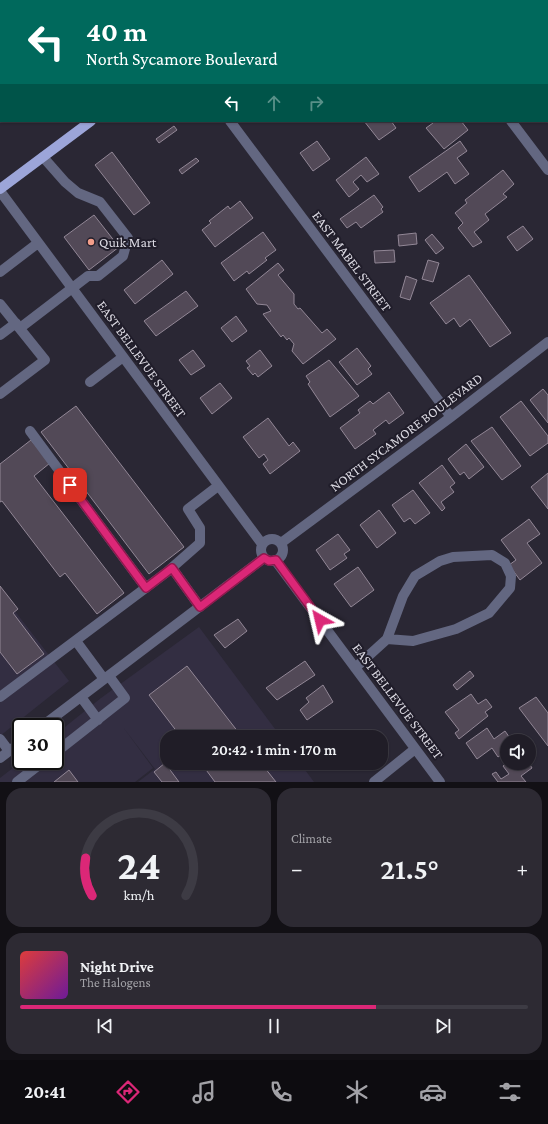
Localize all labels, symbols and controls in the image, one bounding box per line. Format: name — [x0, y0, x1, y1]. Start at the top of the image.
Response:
icon: left — [20, 16, 72, 68]
text: 40 m — [86, 16, 147, 47]
text: North Sycamore Boulevard — [86, 49, 278, 69]
icon: left — [221, 92, 243, 114]
icon: ahead — [263, 92, 285, 114]
icon: right — [305, 92, 327, 114]
street label: EAST MABEL STREET — [309, 208, 395, 315]
place label: Quik Mart — [99, 234, 157, 250]
marker: Quik Mart — [86, 237, 96, 247]
street label: EAST BELLEVUE STREET — [94, 297, 190, 421]
street label: NORTH SYCAMORE BOULEVARD — [327, 369, 485, 495]
pin — [53, 468, 87, 502]
icon: arrive — [59, 474, 81, 496]
position arrow — [299, 599, 341, 641]
street label: EAST BELLEVUE STREET — [349, 640, 447, 762]
speed limit sign: 30 — [12, 718, 64, 770]
map controls — [500, 734, 536, 770]
button: sound — [500, 734, 536, 770]
text: 20:42 · 1 min · 170 m — [212, 742, 336, 758]
text: Climate — [291, 831, 332, 846]
text: 24 — [117, 841, 160, 887]
text: 21.5° — [380, 852, 439, 885]
text: − — [291, 856, 303, 881]
text: + — [516, 856, 528, 881]
text: km/h — [123, 886, 154, 902]
text: Night Drive — [80, 959, 154, 975]
text: The Halogens — [80, 975, 151, 990]
icon: previous — [94, 1015, 116, 1037]
icon: pause — [263, 1015, 285, 1037]
icon: next — [432, 1015, 454, 1037]
icon: directions — [114, 1078, 142, 1106]
icon: music — [190, 1078, 218, 1106]
icon: phone — [267, 1078, 295, 1106]
icon: climate — [343, 1078, 371, 1106]
icon: car — [419, 1078, 447, 1106]
icon: filters — [496, 1078, 524, 1106]
text: 20:41 — [24, 1082, 66, 1102]

